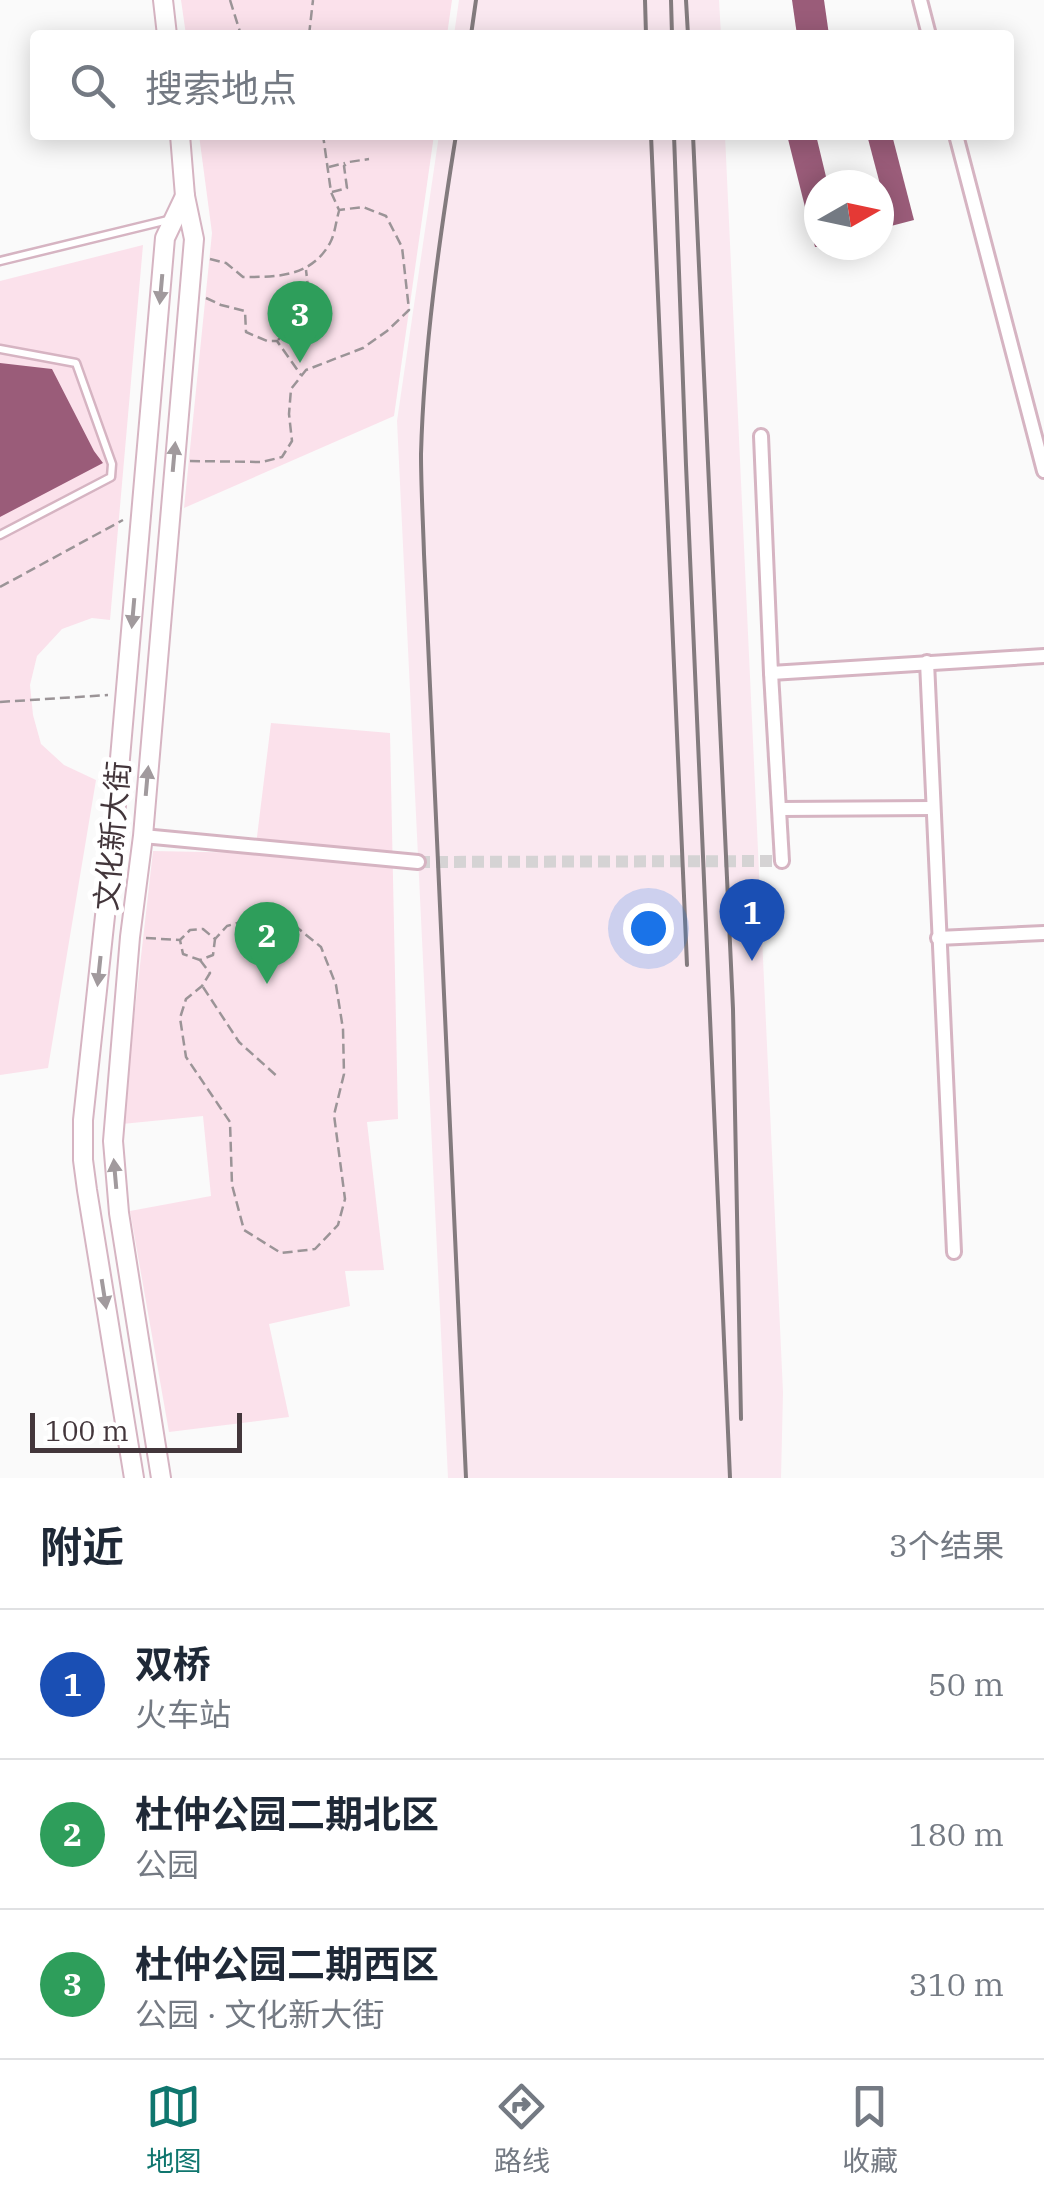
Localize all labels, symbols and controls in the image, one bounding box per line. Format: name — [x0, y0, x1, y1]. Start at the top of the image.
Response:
search box — [30, 30, 1014, 140]
icon: search — [65, 58, 120, 113]
text: 搜索地点 — [145, 63, 297, 112]
north arrow — [804, 170, 894, 260]
one-way arrow — [152, 274, 168, 305]
pin: 3 — [268, 280, 332, 363]
one-way arrow — [166, 441, 182, 472]
one-way arrow — [124, 597, 140, 629]
street label: 文化新大街 — [86, 759, 137, 912]
one-way arrow — [140, 764, 156, 796]
pin: 1 — [720, 878, 784, 961]
pin: 2 — [234, 902, 300, 984]
your location — [623, 903, 674, 954]
one-way arrow — [91, 956, 107, 988]
one-way arrow — [107, 1158, 123, 1189]
one-way arrow — [97, 1278, 112, 1310]
scale bar — [30, 1408, 242, 1452]
text: 100 m — [45, 1412, 129, 1449]
text: 附近 — [40, 1519, 124, 1574]
text: 3个结果 — [889, 1524, 1004, 1566]
text: 双桥 — [135, 1639, 211, 1688]
text: 1 — [63, 1663, 82, 1705]
text: 50 m — [928, 1663, 1004, 1705]
text: 火车站 — [135, 1693, 231, 1735]
text: 杜仲公园二期北区 — [135, 1789, 439, 1838]
text: 2 — [63, 1813, 82, 1855]
text: 180 m — [908, 1813, 1004, 1855]
text: 公园 — [135, 1843, 199, 1885]
text: 杜仲公园二期西区 — [135, 1939, 439, 1988]
text: 3 — [63, 1963, 82, 2005]
text: 310 m — [908, 1963, 1004, 2005]
text: 公园 · 文化新大街 — [135, 1993, 384, 2035]
tab: 地图 — [146, 2079, 202, 2179]
tab: 路线 — [494, 2079, 550, 2179]
tab: 收藏 — [842, 2079, 898, 2179]

